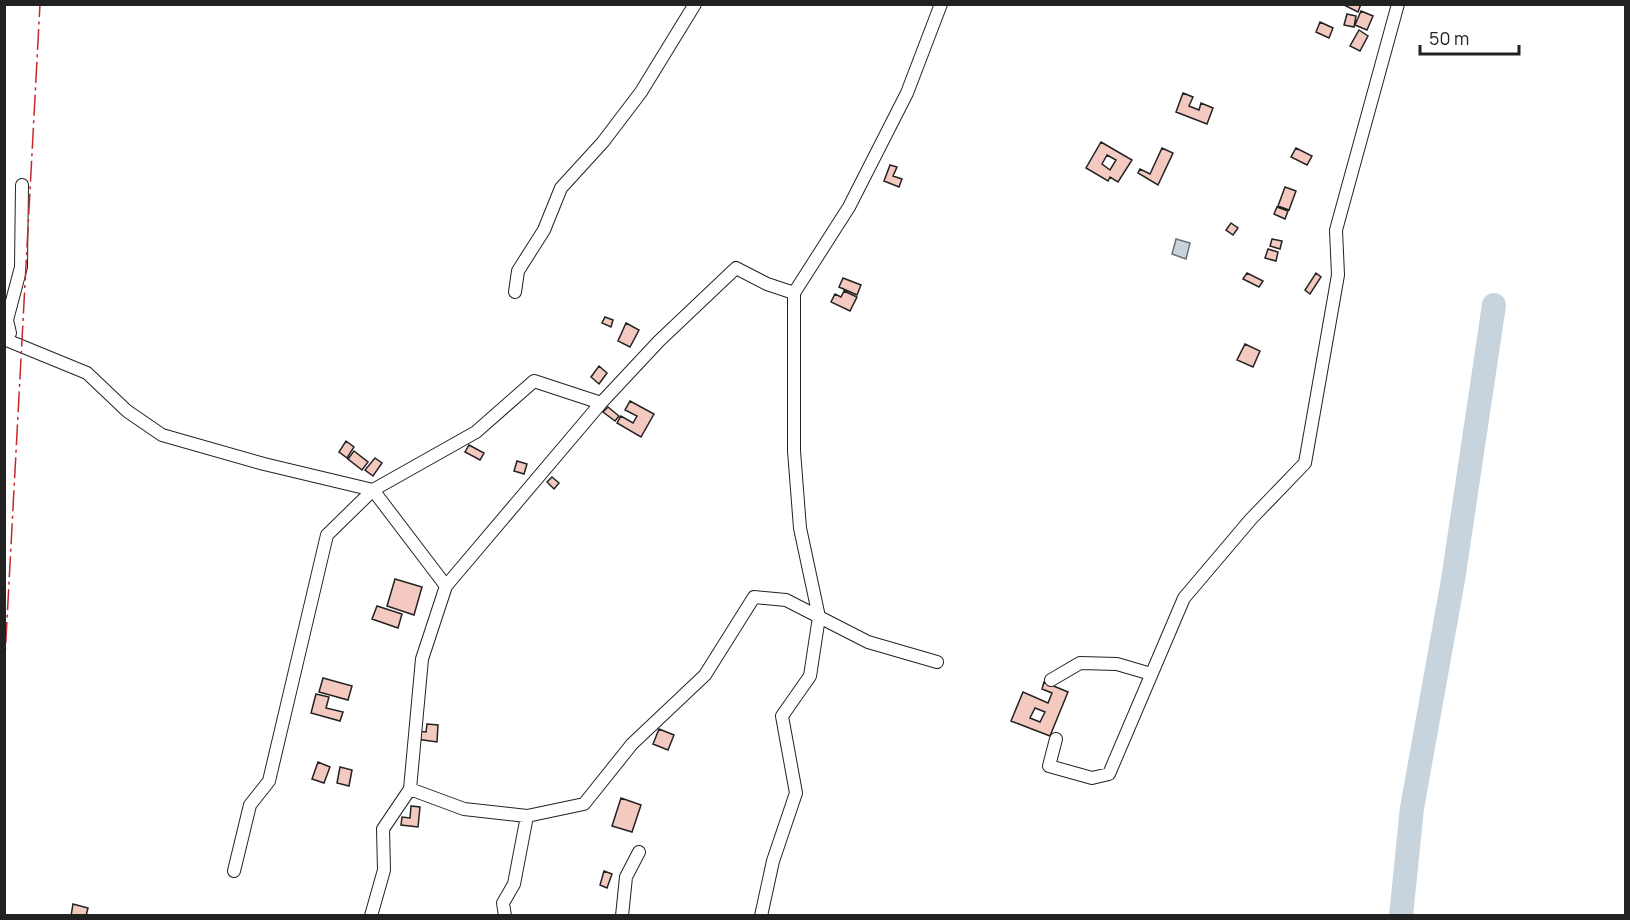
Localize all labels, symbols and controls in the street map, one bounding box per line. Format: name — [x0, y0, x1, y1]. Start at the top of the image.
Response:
scale bar — [1420, 18, 1519, 56]
text: 50 m — [1429, 26, 1469, 50]

